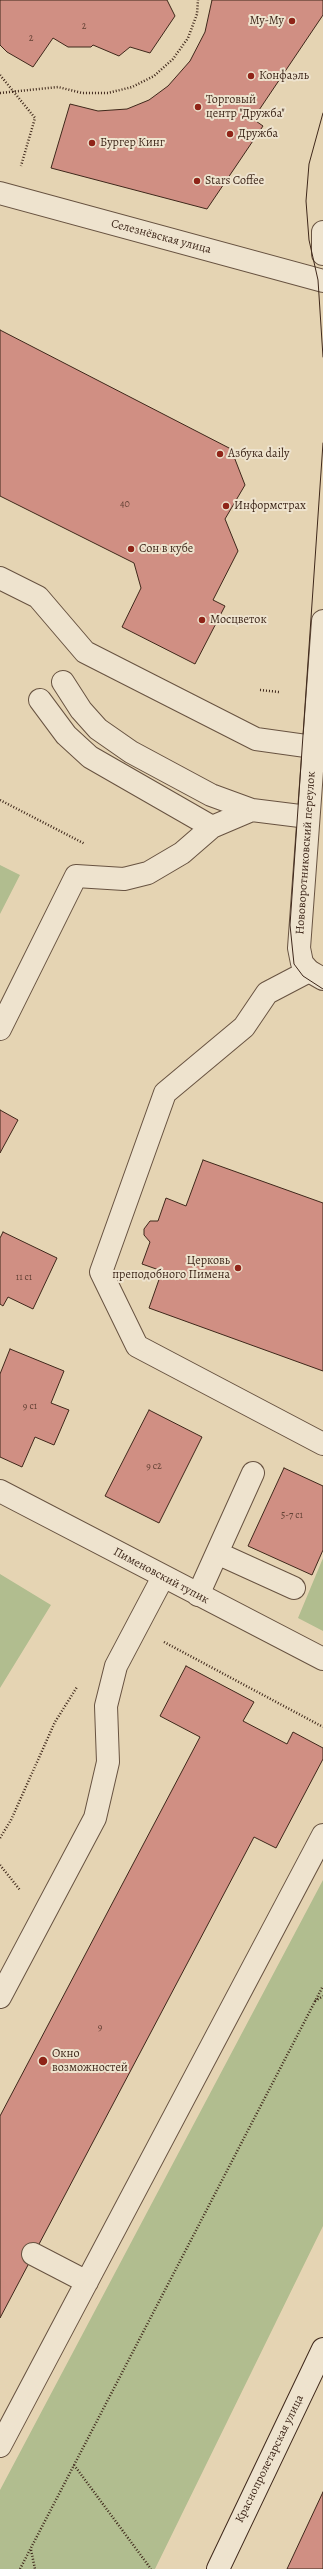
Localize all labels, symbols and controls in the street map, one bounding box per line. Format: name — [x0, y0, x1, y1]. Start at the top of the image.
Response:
place label: Му-Му — [249, 14, 284, 28]
marker: Му-Му — [287, 16, 297, 26]
house number: 2 — [82, 21, 86, 33]
house number: 2 — [29, 33, 33, 45]
place label: Конфаэль — [259, 69, 309, 83]
marker: Конфаэль — [246, 71, 256, 81]
place label: Торговый центр "Дружба" — [206, 93, 285, 121]
marker: Торговый центр "Дружба" — [193, 102, 203, 112]
place label: Дружба — [238, 127, 278, 141]
marker: Дружба — [225, 129, 235, 139]
place label: Бургер Кинг — [100, 136, 165, 150]
marker: Бургер Кинг — [87, 138, 97, 148]
place label: Stars Coffee — [205, 174, 264, 188]
marker: Stars Coffee — [192, 176, 202, 186]
street label: Селезнёвская улица — [109, 217, 213, 257]
place label: Азбука daily — [228, 447, 289, 461]
marker: Азбука daily — [215, 449, 225, 459]
house number: 40 — [120, 499, 130, 511]
place label: Информстрах — [234, 499, 306, 513]
marker: Информстрах — [221, 501, 231, 511]
place label: Сон в кубе — [139, 542, 193, 556]
marker: Сон в кубе — [126, 544, 136, 554]
place label: Мосцветок — [210, 613, 267, 627]
marker: Мосцветок — [197, 615, 207, 625]
street label: Нововоротниковский переулок — [293, 771, 319, 935]
place label: Церковь преподобного Пимена — [112, 1254, 230, 1282]
marker: Церковь преподобного Пимена — [233, 1263, 243, 1273]
house number: 11 с1 — [16, 1272, 32, 1284]
house number: 9 с1 — [23, 1401, 37, 1413]
house number: 9 с2 — [146, 1461, 162, 1473]
house number: 5-7 с1 — [281, 1510, 303, 1522]
street label: Пименовский тупик — [111, 1545, 211, 1607]
house number: 9 — [98, 2022, 102, 2034]
place label: Окно возможностей — [52, 2047, 128, 2075]
marker: Окно возможностей — [37, 2055, 49, 2067]
street label: Краснопролетарская улица — [233, 2393, 307, 2525]

